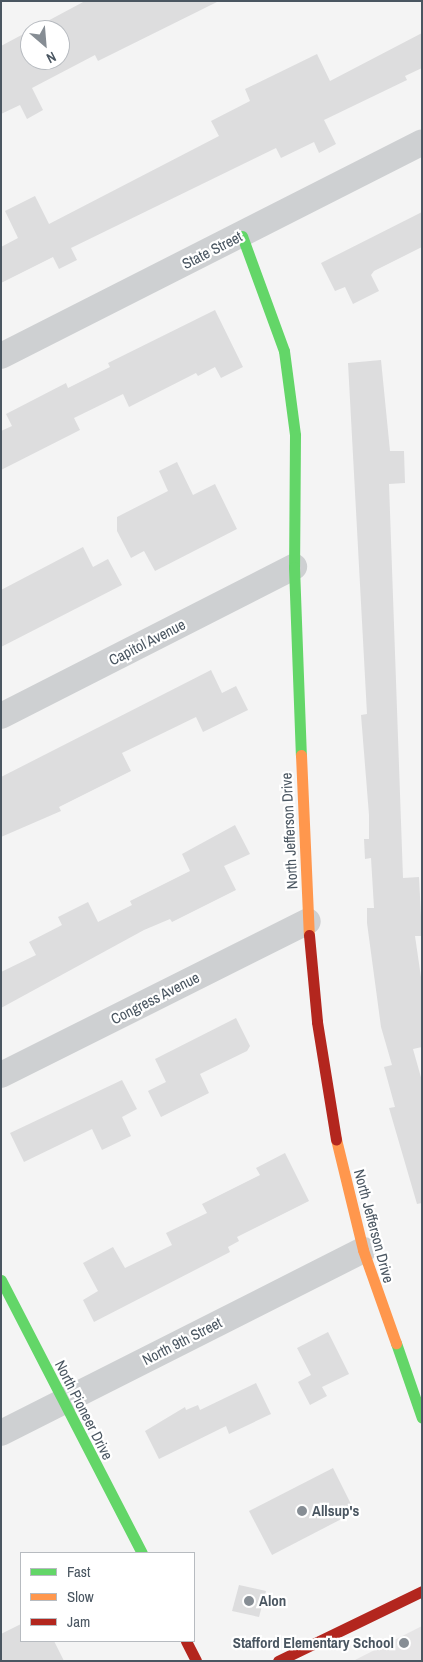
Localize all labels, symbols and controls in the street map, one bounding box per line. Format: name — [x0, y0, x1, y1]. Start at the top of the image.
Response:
north arrow — [20, 20, 70, 70]
text: N — [44, 48, 59, 67]
street label: State Street — [179, 227, 245, 273]
street label: Capitol Avenue — [106, 615, 188, 669]
street label: North Jefferson Drive — [277, 772, 301, 890]
street label: Congress Avenue — [107, 968, 203, 1028]
street label: North Jefferson Drive — [350, 1167, 398, 1285]
street label: North 9th Street — [139, 1313, 225, 1369]
street label: North Pioneer Drive — [51, 1357, 117, 1463]
place label: Allsup's — [312, 1502, 359, 1520]
marker: Allsup's — [296, 1505, 308, 1517]
legend — [20, 1552, 195, 1642]
text: Fast — [67, 1561, 90, 1582]
text: Slow — [67, 1586, 94, 1607]
place label: Alon — [259, 1592, 286, 1610]
marker: Alon — [243, 1595, 255, 1607]
text: Jam — [67, 1611, 90, 1632]
place label: Stafford Elementary School — [233, 1634, 394, 1652]
marker: Stafford Elementary School — [398, 1637, 410, 1649]

